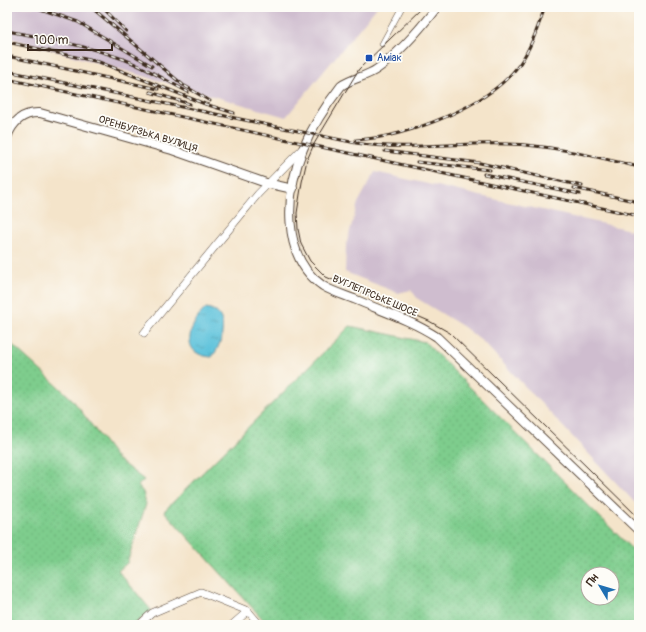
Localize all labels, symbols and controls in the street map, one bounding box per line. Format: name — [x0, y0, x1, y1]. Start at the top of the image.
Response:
scale bar — [28, 26, 112, 52]
text: 100 m — [34, 33, 69, 48]
place label: Аміак — [377, 52, 402, 64]
marker: Аміак — [364, 53, 374, 63]
street label: ОРЕНБУРЗЬКА ВУЛИЦЯ — [97, 113, 199, 155]
street label: ВУГЛЕГІРСЬКЕ ШОСЕ — [331, 273, 419, 319]
north arrow — [580, 566, 620, 606]
text: Пн — [584, 571, 602, 589]

